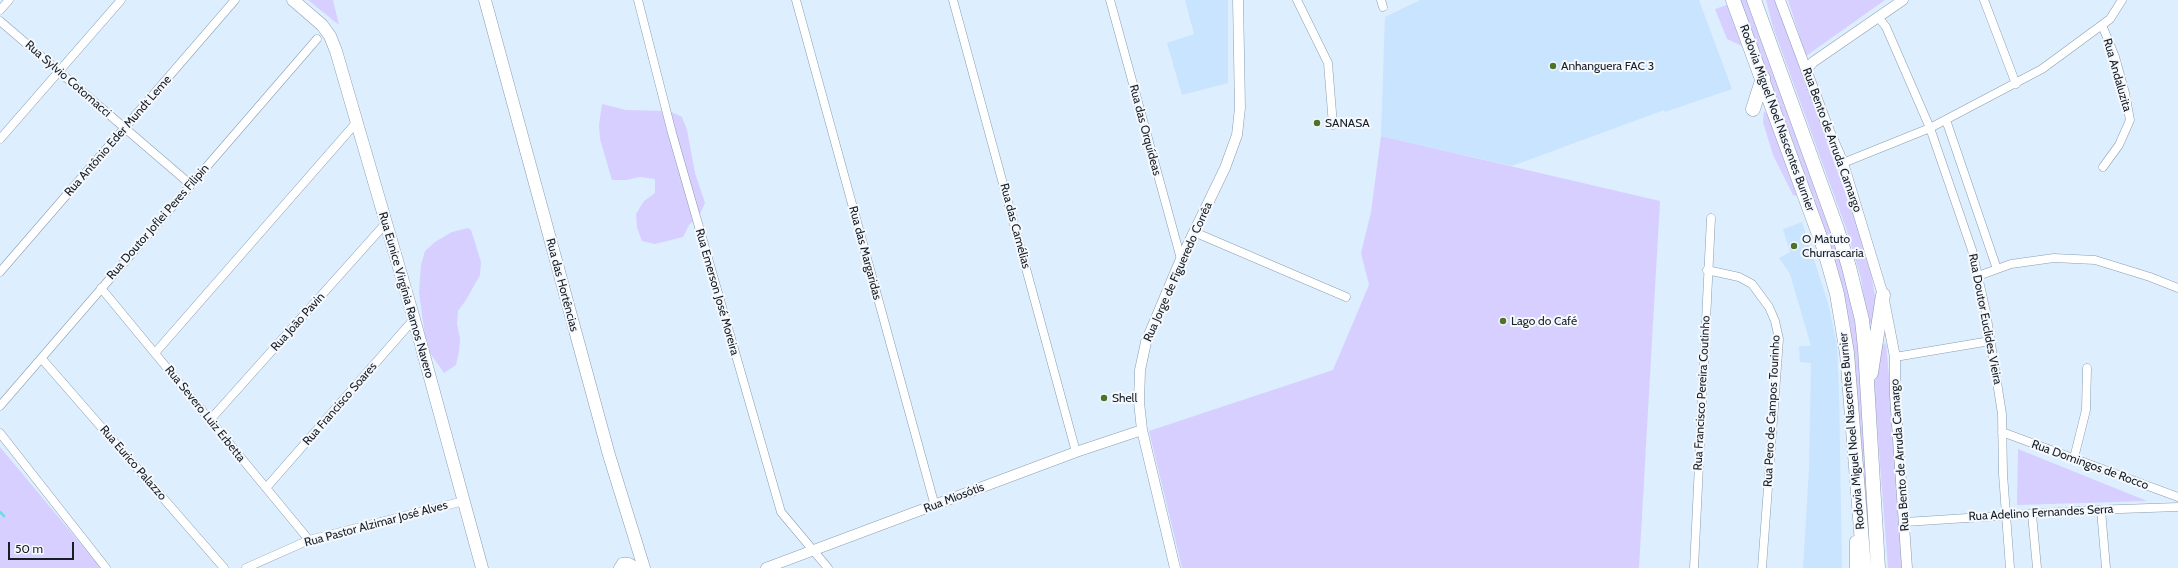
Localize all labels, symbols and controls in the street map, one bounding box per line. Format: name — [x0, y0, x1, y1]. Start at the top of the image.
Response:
street label: Rodovia Miguel Noel Nascentes Burnier — [1736, 23, 1818, 213]
street label: Rua Andaluzita — [2100, 37, 2134, 113]
street label: Rua Sylvio Cotomacci — [22, 38, 114, 120]
place label: Anhanguera FAC 3 — [1561, 59, 1654, 73]
marker: Anhanguera FAC 3 — [1548, 61, 1558, 71]
street label: Rua Bento de Arruda Camargo — [1799, 66, 1865, 214]
street label: Rua Antônio Eder Mundt Leme — [62, 73, 174, 199]
street label: Rua das Orquídeas — [1126, 83, 1164, 177]
place label: SANASA — [1325, 116, 1370, 130]
marker: SANASA — [1312, 118, 1322, 128]
street label: Rua Doutor Joflei Peres Filipin — [104, 161, 212, 283]
street label: Rua das Camélias — [997, 182, 1033, 270]
street label: Rua Jorge de Figueredo Corrêa — [1141, 200, 1215, 344]
street label: Rua das Margaridas — [846, 205, 884, 301]
street label: Rua Eunice Virgínia Ramos Navero — [375, 210, 437, 380]
street label: Rua Emerson José Moreira — [692, 227, 742, 357]
place label: O Matuto Churrascaria — [1802, 232, 1864, 260]
street label: Rua das Hortências — [543, 237, 581, 333]
marker: O Matuto Churrascaria — [1789, 241, 1799, 251]
street label: Rua Doutor Euclides Vieira — [1965, 252, 2005, 386]
street label: Rua João Pavin — [268, 290, 328, 354]
place label: Lago do Café — [1511, 314, 1577, 328]
street label: Rua Francisco Pereira Coutinho — [1691, 315, 1713, 471]
marker: Lago do Café — [1498, 316, 1508, 326]
street label: Rodovia Miguel Noel Nascentes Burnier — [1836, 332, 1868, 530]
street label: Rua Pero de Campos Tourinho — [1761, 335, 1783, 487]
street label: Rua Francisco Soares — [300, 359, 380, 449]
street label: Rua Severo Luiz Erbetta — [162, 363, 248, 465]
street label: Rua Bento de Arruda Camargo — [1887, 378, 1913, 532]
place label: Shell — [1112, 391, 1137, 405]
marker: Shell — [1099, 393, 1109, 403]
street label: Rua Eurico Palazzo — [97, 423, 169, 503]
street label: Rua Domingos de Rocco — [2029, 437, 2151, 493]
street label: Rua Miosótis — [922, 480, 986, 516]
street label: Rua Pastor Alzimar José Alves — [303, 498, 449, 550]
street label: Rua Adelino Fernandes Serra — [1968, 502, 2114, 524]
scale bar — [10, 534, 76, 560]
text: 50 m — [15, 541, 43, 556]

